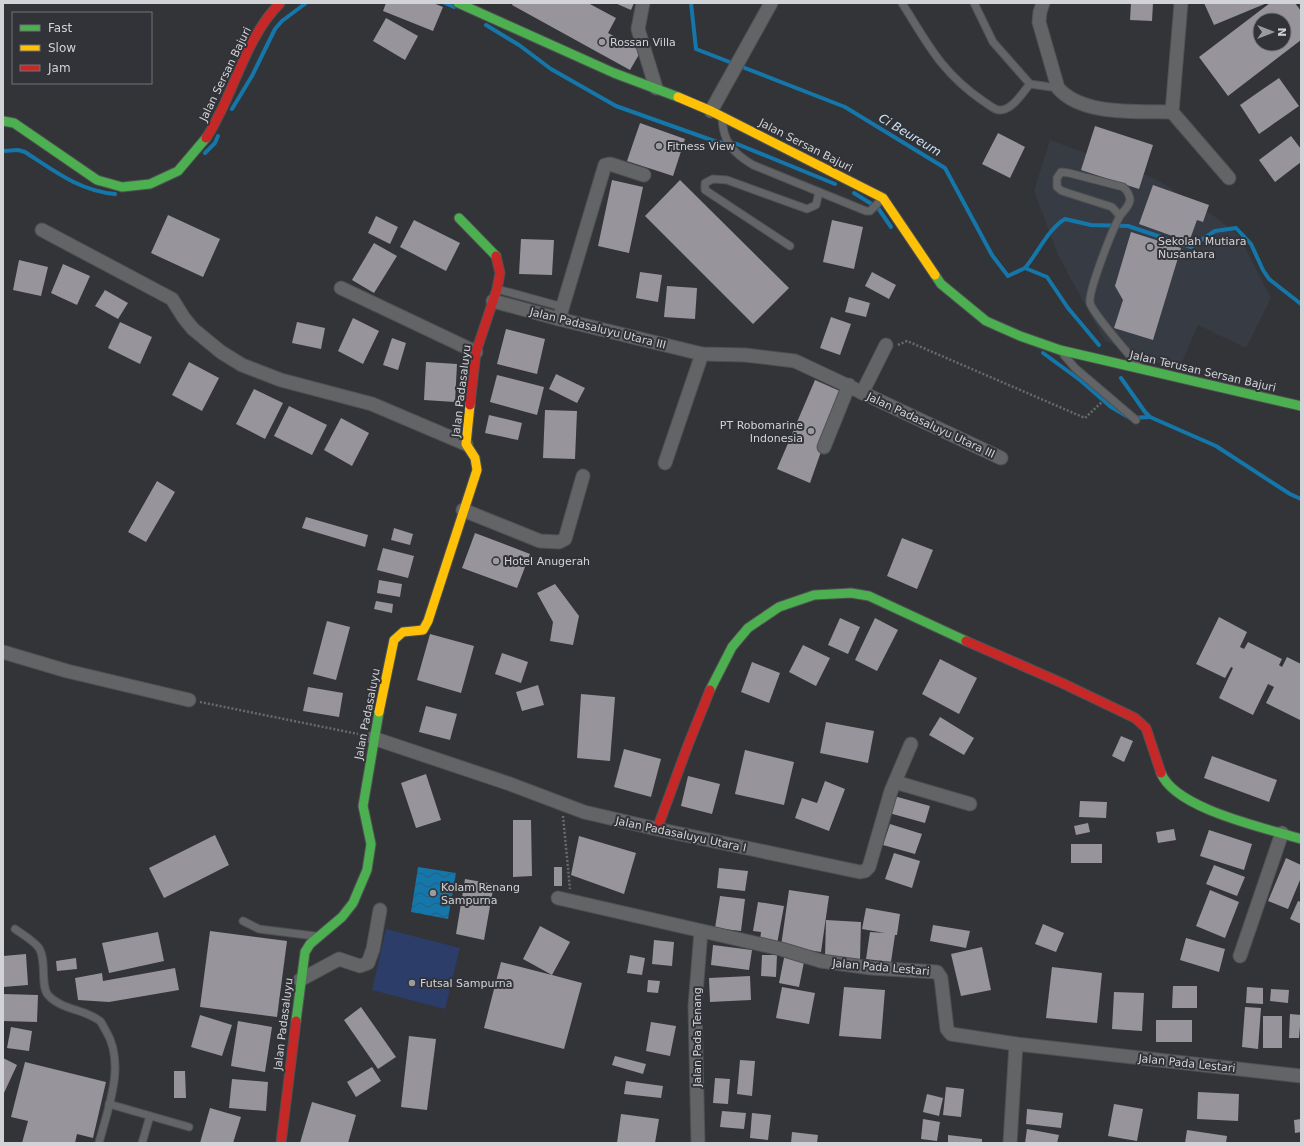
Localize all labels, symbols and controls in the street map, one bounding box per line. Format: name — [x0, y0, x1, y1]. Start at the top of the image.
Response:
legend — [12, 12, 152, 84]
north arrow — [1252, 12, 1292, 52]
text: Fast — [48, 21, 72, 35]
street label: Jalan Sersan Bajuri — [197, 25, 254, 124]
text: N — [1275, 27, 1288, 37]
place label: Rossan Villa — [610, 36, 676, 49]
marker: Rossan Villa — [597, 37, 607, 47]
text: Slow — [48, 41, 76, 55]
text: Jam — [47, 61, 71, 75]
water label: Ci Beureum — [876, 111, 944, 159]
street label: Jalan Sersan Bajuri — [756, 116, 855, 175]
place label: Fitness View — [667, 140, 735, 153]
marker: Fitness View — [654, 141, 664, 151]
place label: Sekolah Mutiara Nusantara — [1158, 235, 1247, 261]
marker: Sekolah Mutiara Nusantara — [1145, 242, 1155, 252]
street label: Jalan Padasaluyu Utara III — [527, 305, 667, 352]
street label: Jalan Padasaluyu — [449, 344, 474, 439]
street label: Jalan Terusan Sersan Bajuri — [1128, 348, 1277, 395]
street label: Jalan Padasaluyu Utara III — [864, 390, 997, 461]
place label: PT Robomarine Indonesia — [720, 419, 803, 445]
marker: PT Robomarine Indonesia — [806, 426, 816, 436]
place label: Hotel Anugerah — [504, 555, 590, 568]
marker: Hotel Anugerah — [491, 556, 501, 566]
street label: Jalan Padasaluyu — [352, 667, 383, 762]
street label: Jalan Padasaluyu Utara I — [613, 814, 748, 855]
place label: Kolam Renang Sampurna — [441, 881, 520, 907]
marker: Kolam Renang Sampurna — [428, 888, 438, 898]
street label: Jalan Pada Lestari — [831, 957, 930, 978]
street label: Jalan Padasaluyu — [271, 977, 296, 1072]
place label: Futsal Sampurna — [420, 977, 512, 990]
marker: Futsal Sampurna — [407, 978, 417, 988]
street label: Jalan Pada Tenang — [691, 987, 704, 1088]
street label: Jalan Pada Lestari — [1137, 1052, 1236, 1075]

